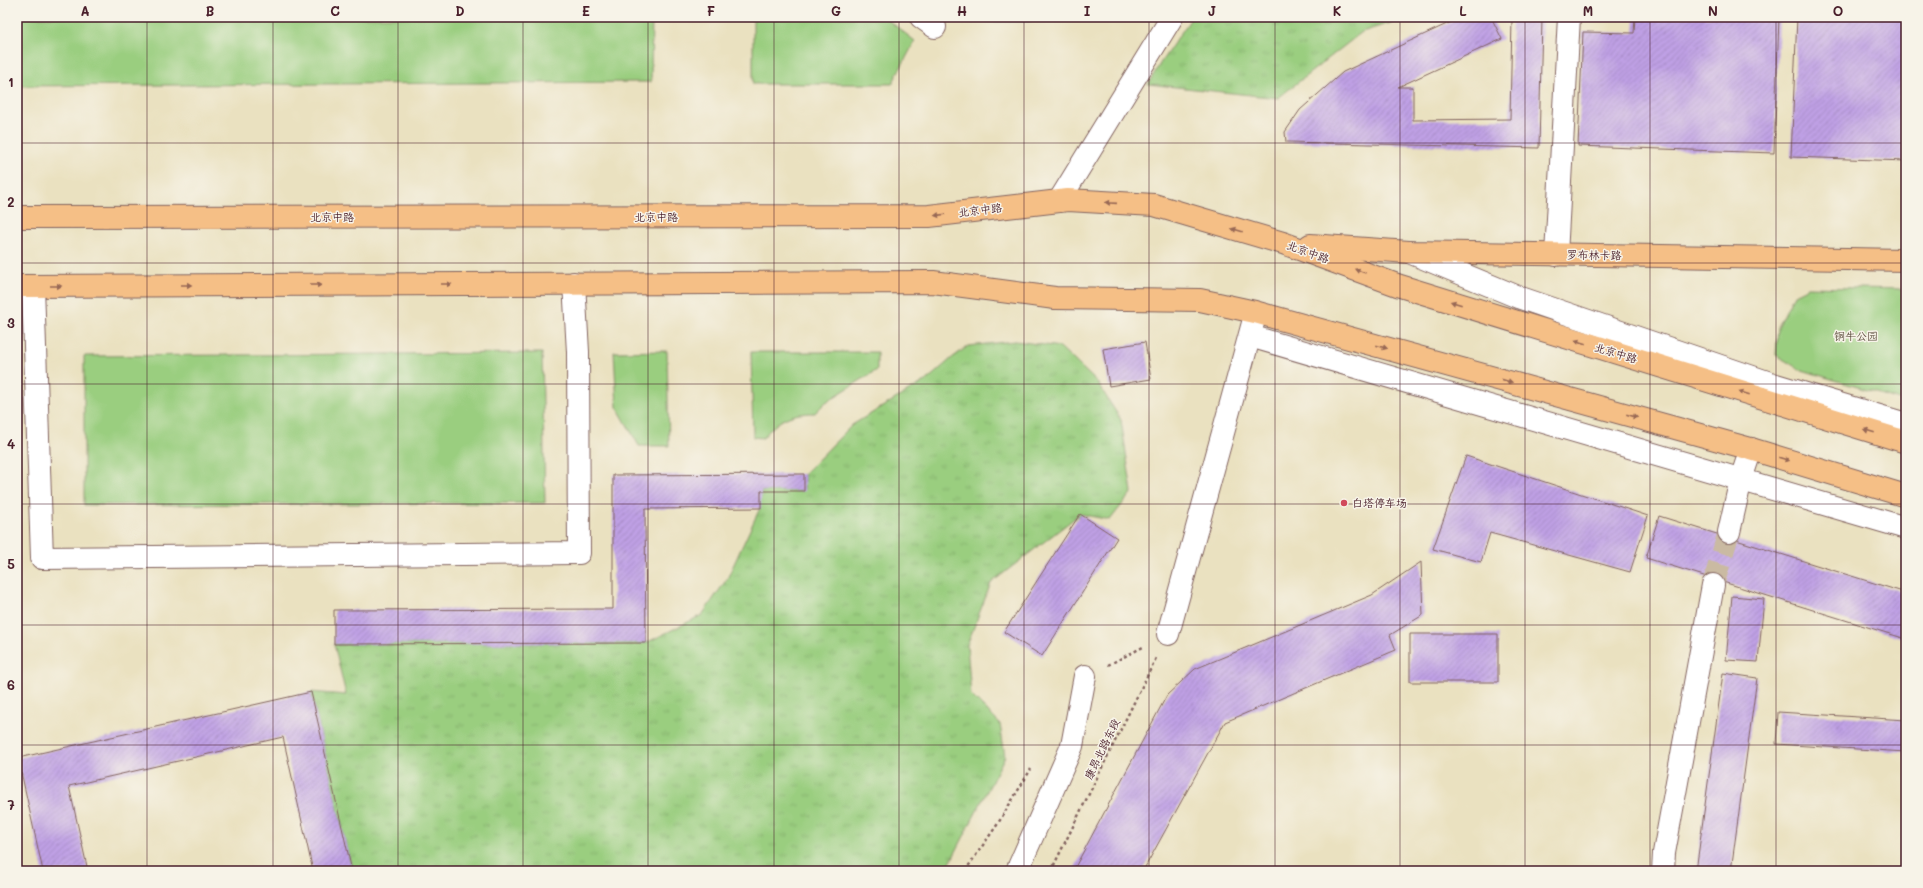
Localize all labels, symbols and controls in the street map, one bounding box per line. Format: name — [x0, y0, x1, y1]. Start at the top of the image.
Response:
text: A — [80, 2, 90, 19]
text: B — [206, 2, 215, 19]
text: C — [330, 2, 340, 19]
text: D — [455, 2, 465, 19]
text: E — [582, 2, 590, 19]
text: F — [707, 2, 715, 19]
text: G — [831, 2, 841, 19]
text: H — [957, 2, 967, 19]
text: I — [1084, 2, 1091, 19]
text: J — [1208, 2, 1216, 19]
text: K — [1333, 2, 1342, 19]
text: L — [1459, 2, 1467, 19]
text: M — [1583, 2, 1593, 19]
text: N — [1708, 2, 1718, 19]
text: O — [1833, 2, 1843, 19]
text: 1 — [8, 73, 14, 90]
text: 2 — [7, 193, 15, 210]
street label: 北京中路 — [957, 199, 1003, 220]
one-way arrow — [1105, 199, 1117, 206]
street label: 北京中路 — [310, 209, 354, 224]
street label: 北京中路 — [634, 209, 678, 224]
one-way arrow — [934, 212, 946, 218]
one-way arrow — [1231, 227, 1243, 233]
street label: 北京中路 — [1285, 237, 1331, 266]
street label: 罗布林卡路 — [1566, 247, 1622, 262]
one-way arrow — [1354, 268, 1366, 274]
one-way arrow — [440, 281, 453, 287]
one-way arrow — [180, 282, 193, 288]
one-way arrow — [310, 282, 323, 288]
one-way arrow — [50, 283, 63, 289]
one-way arrow — [1450, 300, 1462, 306]
text: 3 — [7, 314, 15, 331]
park label: 铜牛公园 — [1834, 328, 1878, 343]
one-way arrow — [1574, 339, 1586, 345]
street label: 北京中路 — [1593, 339, 1639, 366]
one-way arrow — [1376, 344, 1388, 350]
one-way arrow — [1501, 379, 1513, 385]
one-way arrow — [1738, 389, 1750, 395]
one-way arrow — [1627, 413, 1639, 419]
one-way arrow — [1862, 428, 1874, 434]
text: 4 — [7, 435, 15, 452]
one-way arrow — [1779, 456, 1791, 462]
place label: 白塔停车场 — [1352, 495, 1407, 510]
marker: 白塔停车场 — [1339, 498, 1349, 508]
text: 5 — [7, 555, 15, 572]
text: 6 — [7, 676, 15, 693]
street label: 康昂北路东段 — [1080, 716, 1123, 782]
text: 7 — [7, 796, 15, 813]

